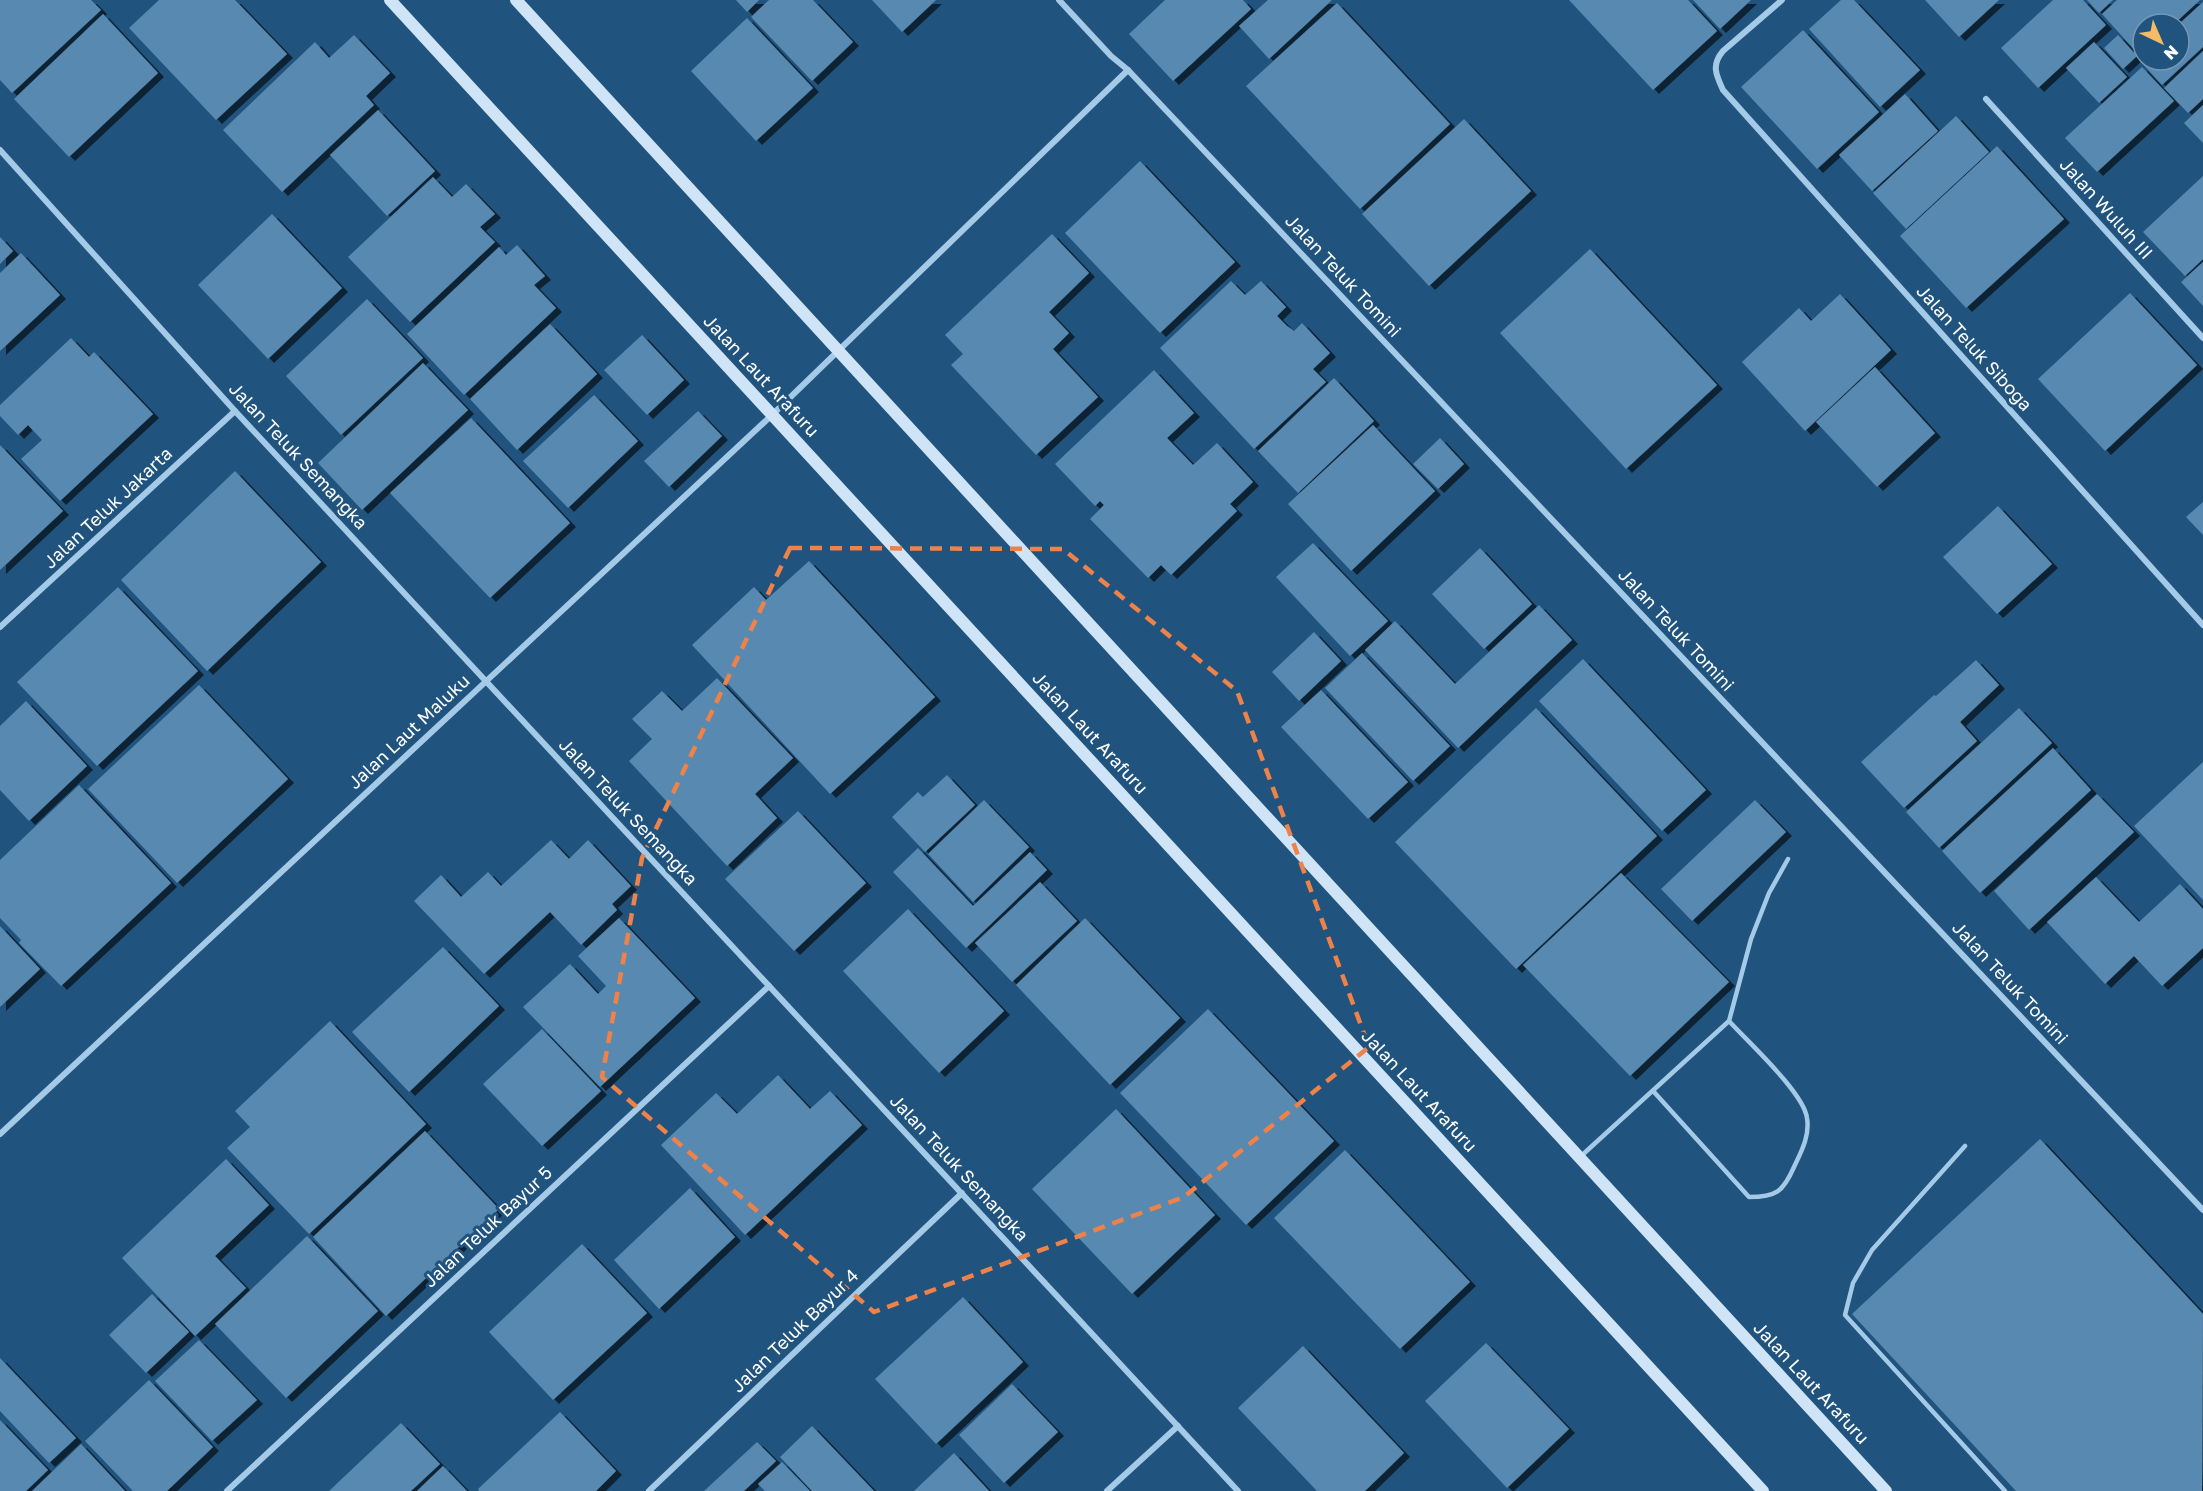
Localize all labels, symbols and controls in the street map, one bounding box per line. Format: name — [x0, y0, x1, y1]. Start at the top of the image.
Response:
north arrow — [2131, 12, 2191, 72]
text: N — [2160, 41, 2183, 64]
street label: Jalan Wuluh III — [2056, 153, 2158, 263]
street label: Jalan Teluk Tomini — [1281, 209, 1406, 341]
street label: Jalan Teluk Siboga — [1912, 280, 2037, 415]
street label: Jalan Laut Arafuru — [699, 310, 824, 441]
street label: Jalan Teluk Semangka — [225, 377, 373, 534]
street label: Jalan Teluk Jakarta — [38, 442, 176, 573]
street label: Jalan Teluk Tomini — [1614, 563, 1739, 695]
street label: Jalan Laut Arafuru — [1028, 667, 1153, 798]
street label: Jalan Laut Maluku — [343, 669, 474, 793]
street label: Jalan Teluk Semangka — [555, 733, 703, 890]
street label: Jalan Teluk Tomini — [1948, 916, 2073, 1048]
street label: Jalan Laut Arafuru — [1357, 1025, 1482, 1156]
street label: Jalan Teluk Semangka — [886, 1089, 1034, 1246]
street label: Jalan Teluk Bayur 5 — [418, 1161, 556, 1292]
street label: Jalan Teluk Bayur 4 — [726, 1264, 862, 1397]
street label: Jalan Laut Arafuru — [1749, 1317, 1874, 1448]

